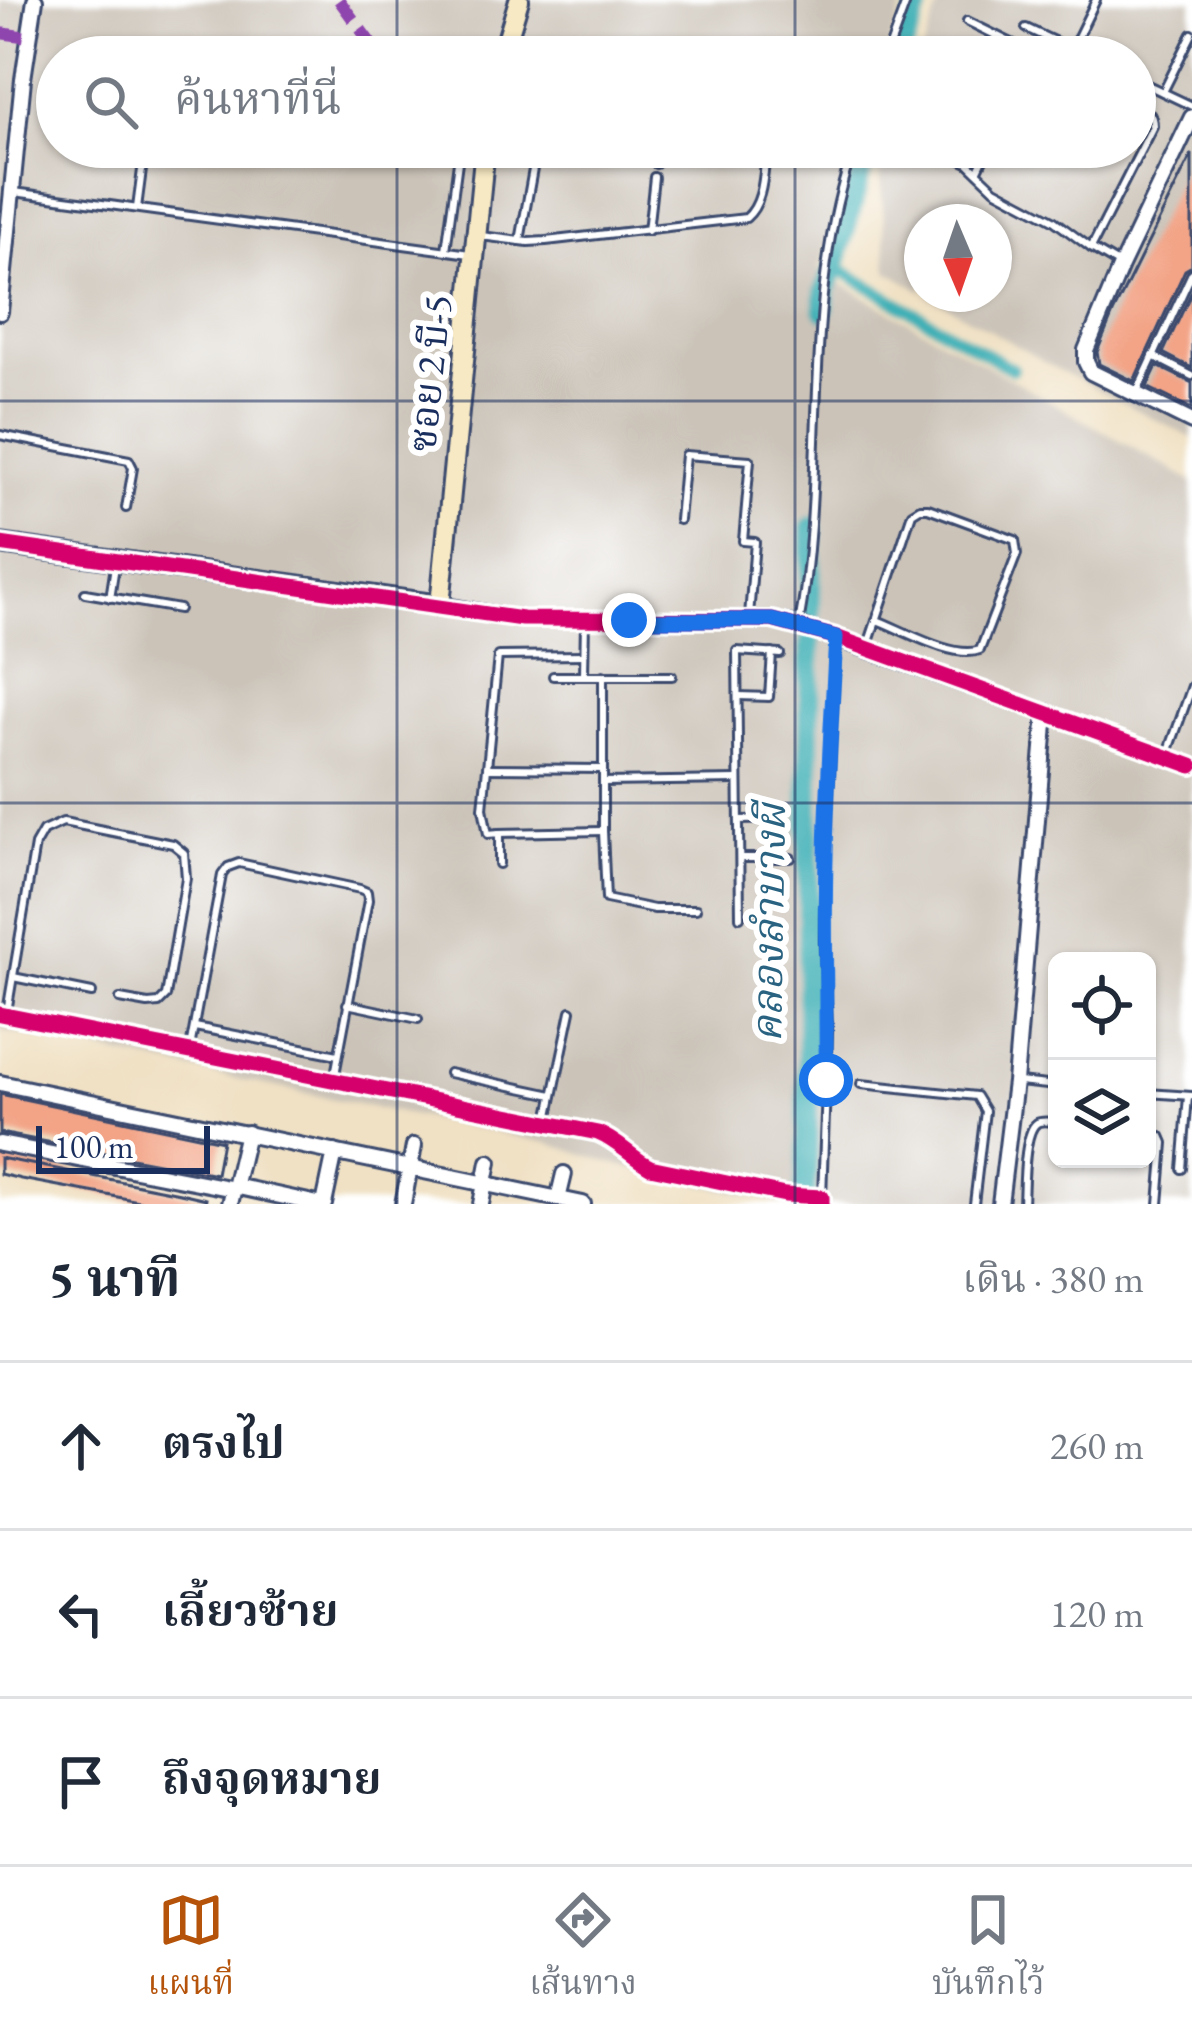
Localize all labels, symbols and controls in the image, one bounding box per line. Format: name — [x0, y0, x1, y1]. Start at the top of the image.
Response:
search box — [36, 36, 1156, 168]
icon: search — [78, 69, 144, 135]
text: ค้นหาที่นี่ — [174, 69, 342, 127]
north arrow — [904, 204, 1012, 312]
street label: ซอย 2 บี-5 — [396, 292, 463, 454]
route end — [602, 593, 656, 647]
water label: คลองลำบางผี — [739, 798, 798, 1043]
map controls — [1048, 952, 1156, 1168]
button: locate — [1048, 952, 1156, 1060]
route start — [799, 1053, 853, 1107]
button: layers — [1048, 1060, 1156, 1168]
scale bar — [36, 1120, 210, 1173]
text: 100 m — [54, 1125, 134, 1168]
text: 5 นาที — [48, 1245, 180, 1311]
text: เดิน · 380 m — [962, 1253, 1144, 1304]
icon: ahead — [48, 1413, 114, 1479]
text: ตรงไป — [162, 1413, 285, 1471]
text: 260 m — [1050, 1420, 1144, 1471]
icon: left — [48, 1581, 114, 1647]
text: เลี้ยวซ้าย — [162, 1581, 338, 1639]
text: 120 m — [1050, 1588, 1144, 1639]
icon: arrive — [48, 1749, 114, 1815]
text: ถึงจุดหมาย — [162, 1749, 382, 1807]
tab: แผนที่ — [148, 1887, 234, 2012]
tab: เส้นทาง — [529, 1887, 637, 2012]
tab: บันทึกไว้ — [932, 1887, 1044, 2012]

